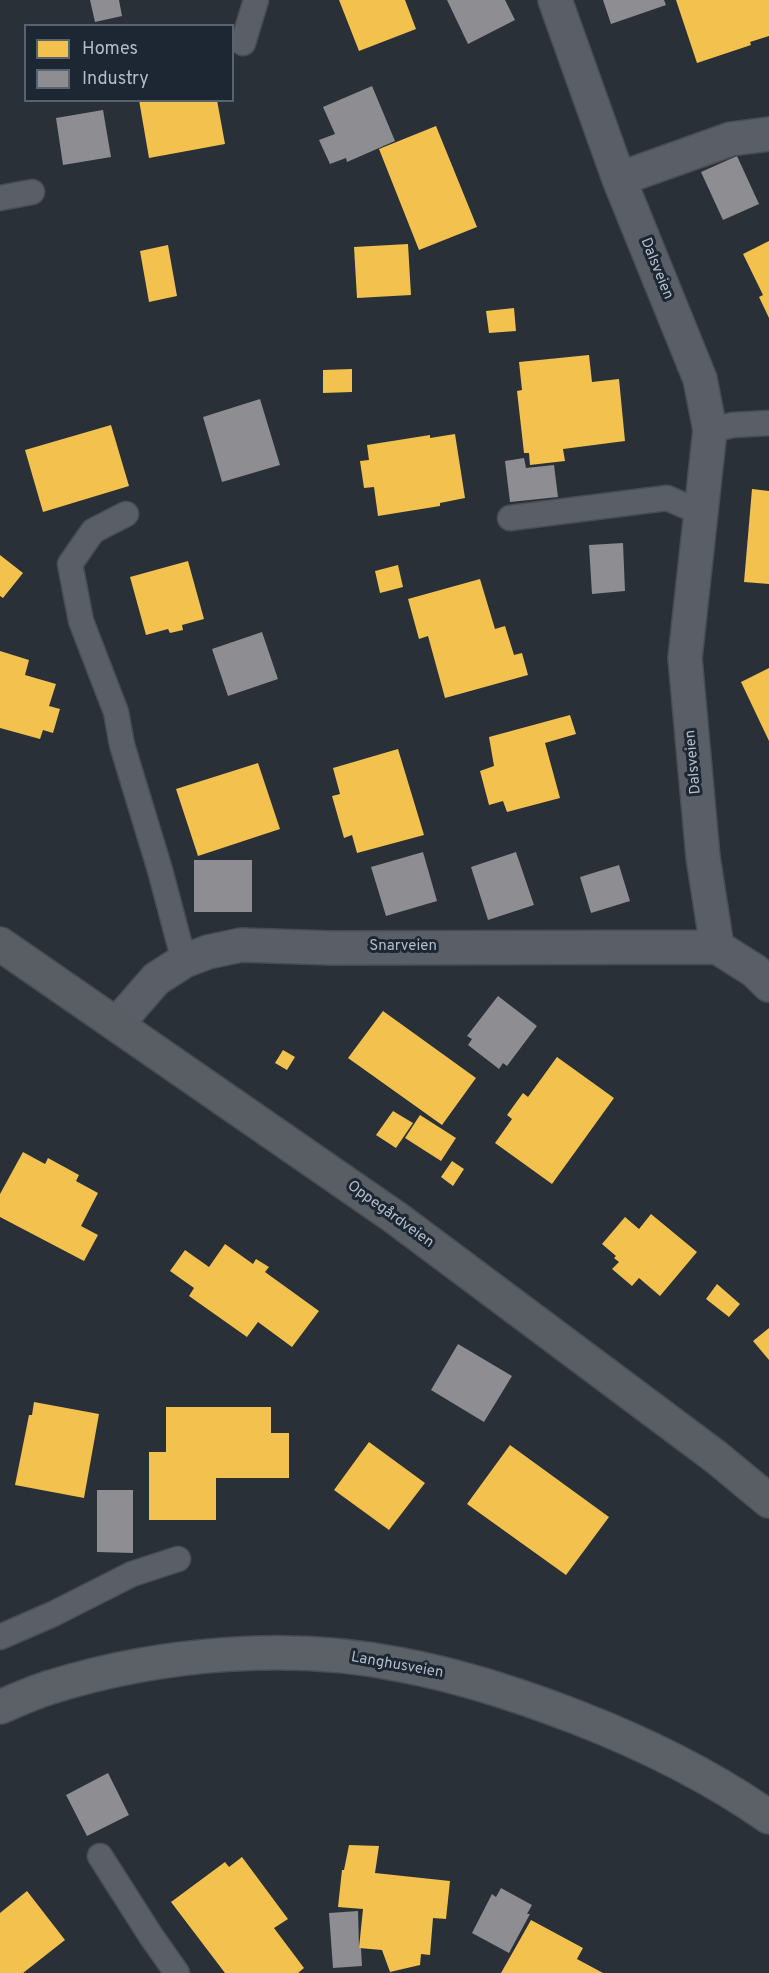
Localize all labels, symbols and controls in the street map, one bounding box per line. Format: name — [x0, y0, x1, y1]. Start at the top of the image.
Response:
legend — [24, 24, 234, 102]
text: Homes — [82, 38, 138, 61]
text: Industry — [82, 68, 149, 91]
street label: Dalsveien — [636, 236, 676, 302]
street label: Dalsveien — [682, 729, 706, 795]
street label: Snarveien — [369, 938, 437, 956]
street label: Oppegårdveien — [343, 1177, 437, 1253]
street label: Langhusveien — [349, 1649, 445, 1683]

